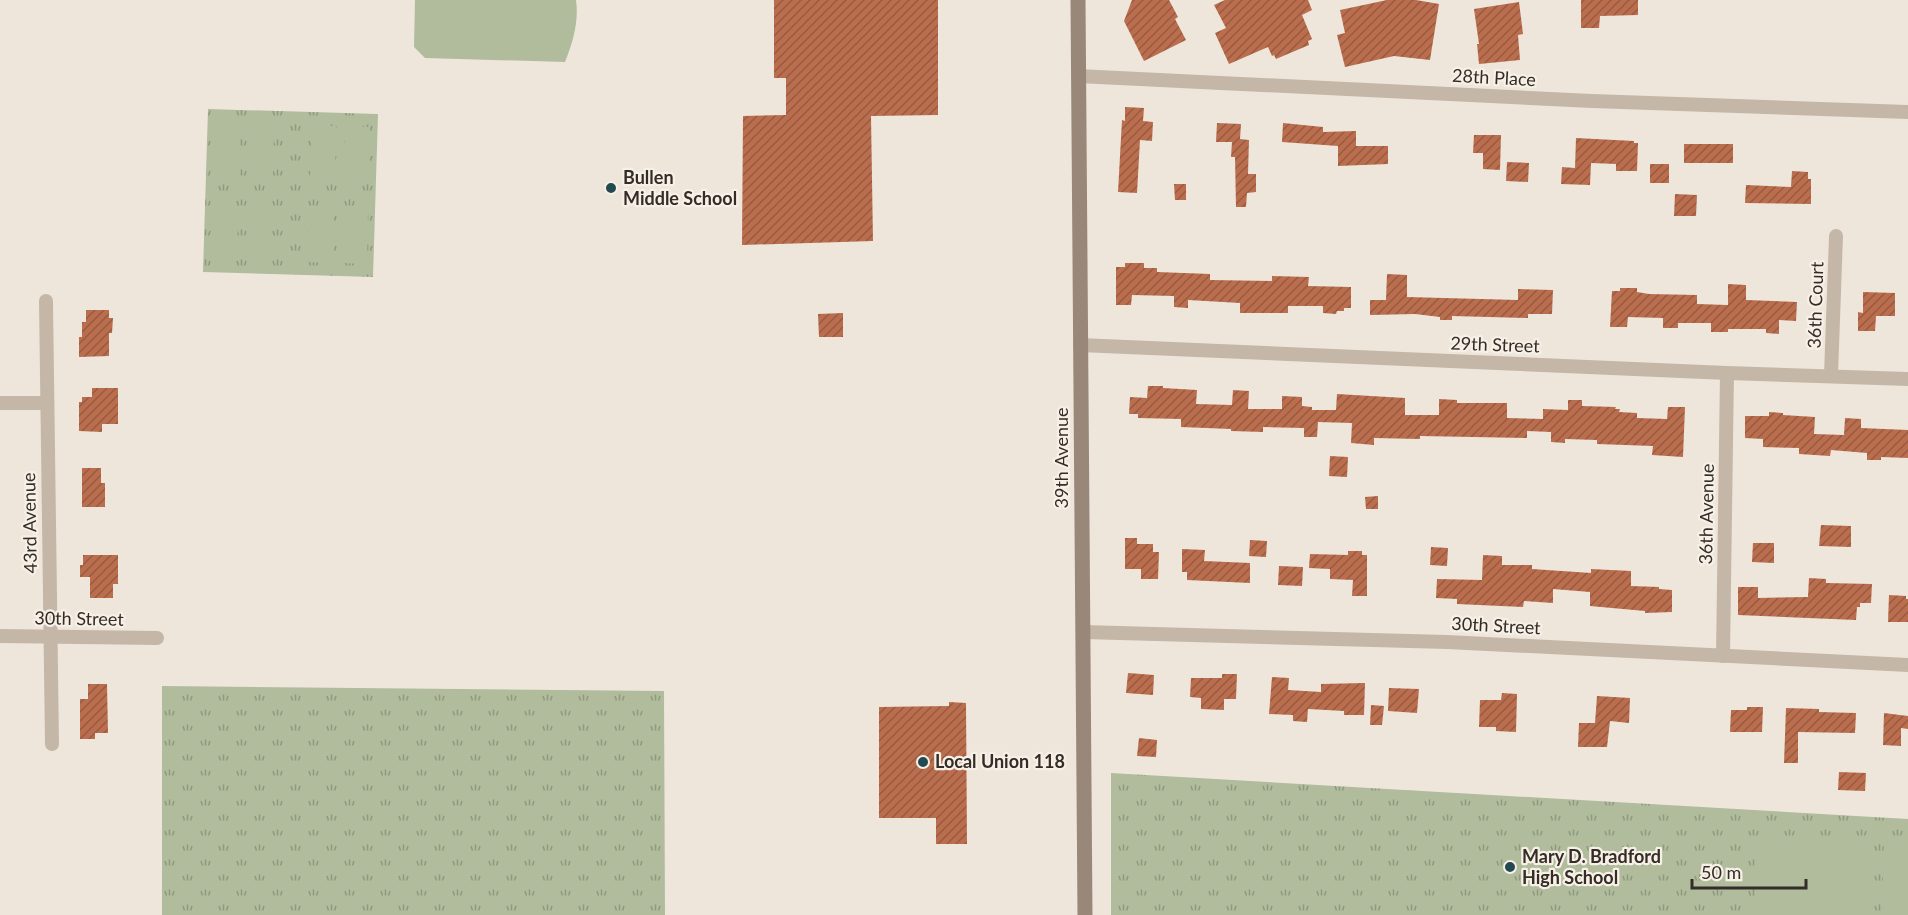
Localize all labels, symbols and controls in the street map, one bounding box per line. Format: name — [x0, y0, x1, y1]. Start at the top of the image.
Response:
street label: 28th Place — [1452, 64, 1537, 90]
place label: Bullen Middle School — [623, 166, 737, 209]
marker: Bullen Middle School — [604, 181, 618, 195]
street label: 36th Court — [1802, 261, 1828, 349]
street label: 29th Street — [1450, 331, 1541, 357]
street label: 39th Avenue — [1050, 408, 1072, 508]
street label: 36th Avenue — [1694, 463, 1718, 565]
street label: 43rd Avenue — [17, 472, 41, 574]
street label: 30th Street — [34, 606, 124, 630]
street label: 30th Street — [1451, 612, 1542, 638]
place label: Local Union 118 — [935, 750, 1065, 772]
marker: Local Union 118 — [916, 755, 930, 769]
place label: Mary D. Bradford High School — [1522, 845, 1661, 888]
scale bar — [1692, 852, 1806, 890]
marker: Mary D. Bradford High School — [1503, 860, 1517, 874]
text: 50 m — [1701, 861, 1741, 883]

